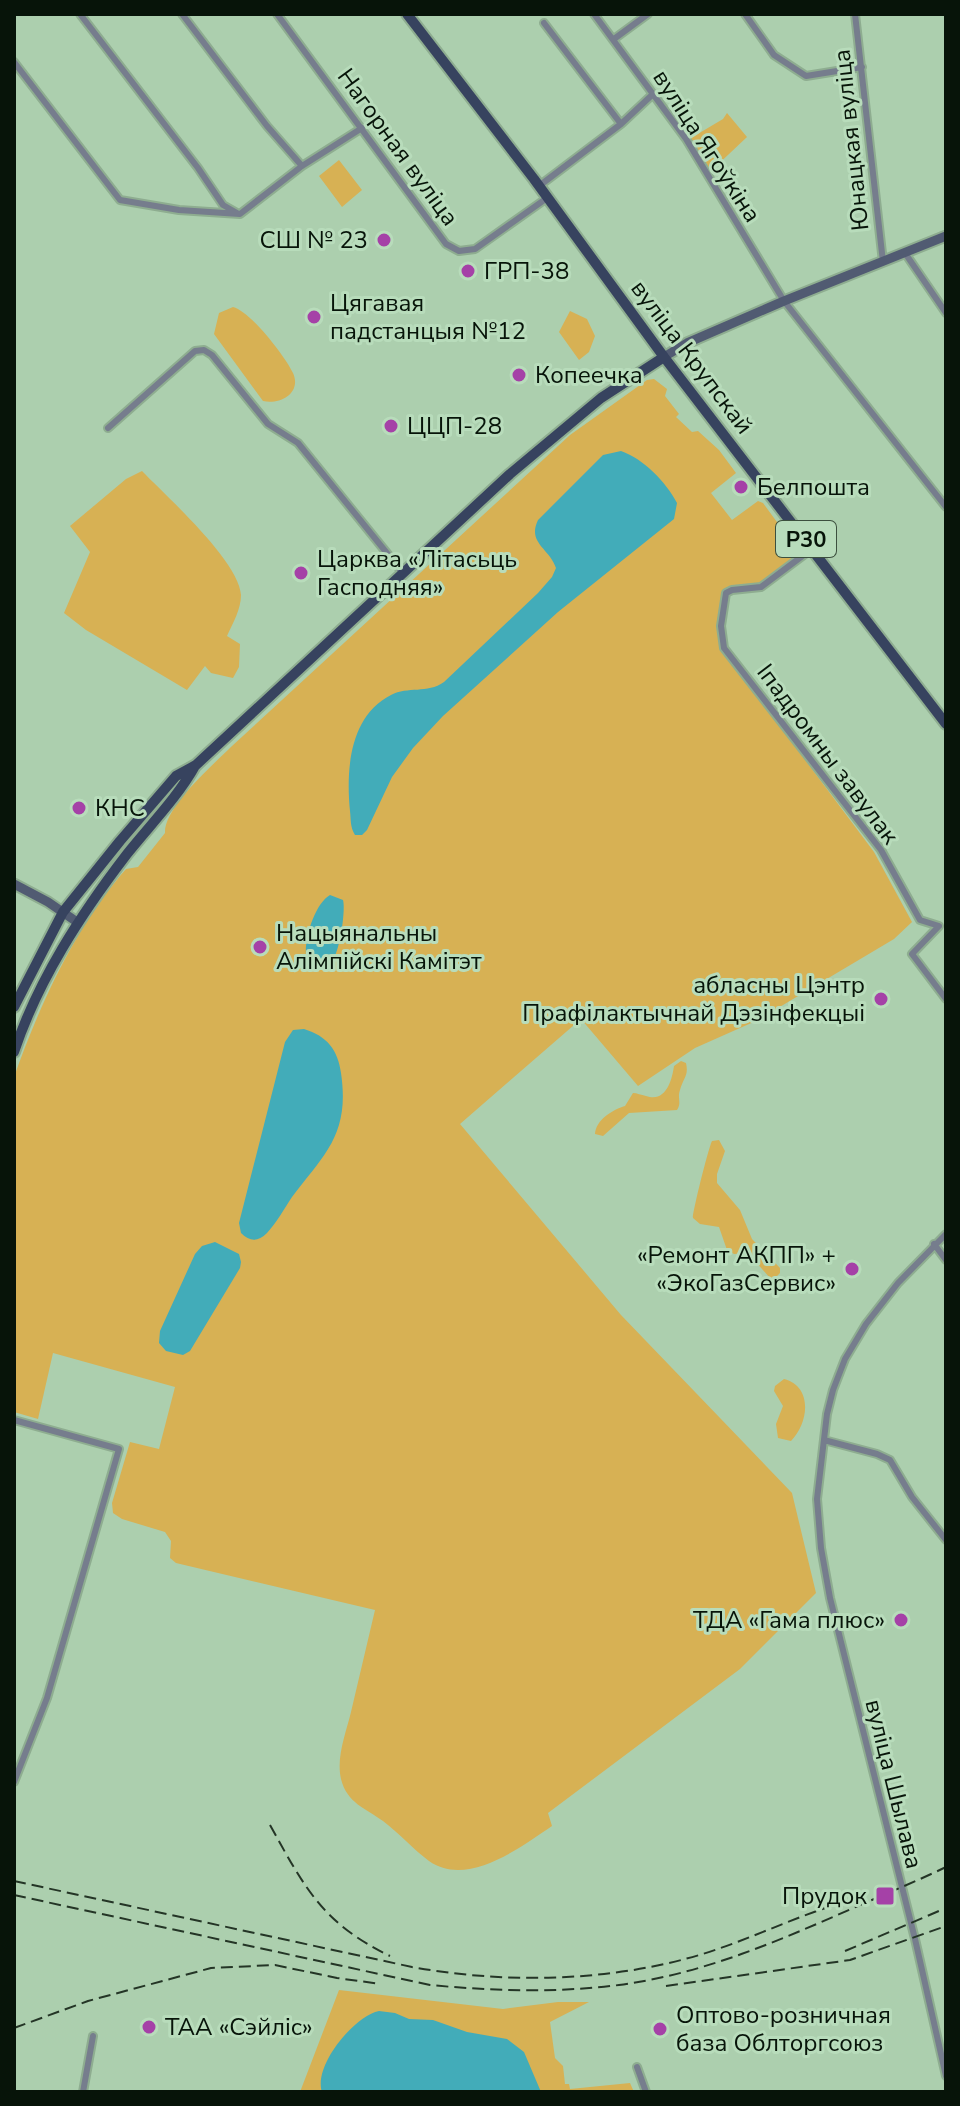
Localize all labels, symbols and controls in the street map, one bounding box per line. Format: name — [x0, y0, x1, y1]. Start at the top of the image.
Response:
street label: Юнацкая вуліца — [826, 48, 876, 232]
street label: Нагорная вуліца — [330, 62, 466, 232]
street label: вуліца Ягоўкіна — [646, 63, 768, 229]
place label: СШ № 23 — [260, 224, 368, 256]
marker: СШ № 23 — [375, 231, 393, 249]
place label: ГРП-38 — [484, 255, 569, 287]
marker: ГРП-38 — [459, 262, 477, 280]
street label: вуліца Крупскай — [624, 273, 760, 441]
place label: Цягавая падстанцыя №12 — [330, 287, 526, 347]
marker: Цягавая падстанцыя №12 — [305, 308, 323, 326]
place label: Копеечка — [535, 359, 643, 391]
marker: Копеечка — [510, 366, 528, 384]
place label: ЦЦП-28 — [407, 410, 502, 442]
marker: ЦЦП-28 — [382, 417, 400, 435]
place label: Белпошта — [757, 471, 870, 503]
marker: Белпошта — [732, 478, 750, 496]
road number: Р30 — [776, 521, 836, 557]
place label: Царква «Літасьць Гасподняя» — [317, 543, 517, 603]
marker: Царква «Літасьць Гасподняя» — [292, 564, 310, 582]
street label: Іпадромны завулак — [750, 657, 907, 851]
place label: КНС — [95, 792, 145, 824]
marker: КНС — [70, 799, 88, 817]
place label: Нацыянальны Алімпійскі Камітэт — [276, 917, 482, 977]
marker: Нацыянальны Алімпійскі Камітэт — [251, 938, 269, 956]
place label: абласны Цэнтр Прафілактычнай Дэзінфекцыі — [522, 969, 865, 1029]
marker: абласны Цэнтр Прафілактычнай Дэзінфекцыі — [872, 990, 890, 1008]
place label: «Ремонт АКПП» + «ЭкоГазСервис» — [637, 1239, 836, 1299]
marker: «Ремонт АКПП» + «ЭкоГазСервис» — [843, 1260, 861, 1278]
place label: ТДА «Гама плюс» — [693, 1604, 885, 1636]
marker: ТДА «Гама плюс» — [892, 1611, 910, 1629]
street label: вуліца Шылава — [857, 1696, 931, 1872]
place label: Прудок — [782, 1880, 867, 1912]
marker: Прудок — [874, 1885, 896, 1907]
place label: Оптово-розничная база Облторгсоюз — [676, 1999, 891, 2059]
place label: ТАА «Сэйліс» — [165, 2011, 313, 2043]
marker: ТАА «Сэйліс» — [140, 2018, 158, 2036]
marker: Оптово-розничная база Облторгсоюз — [651, 2020, 669, 2038]

